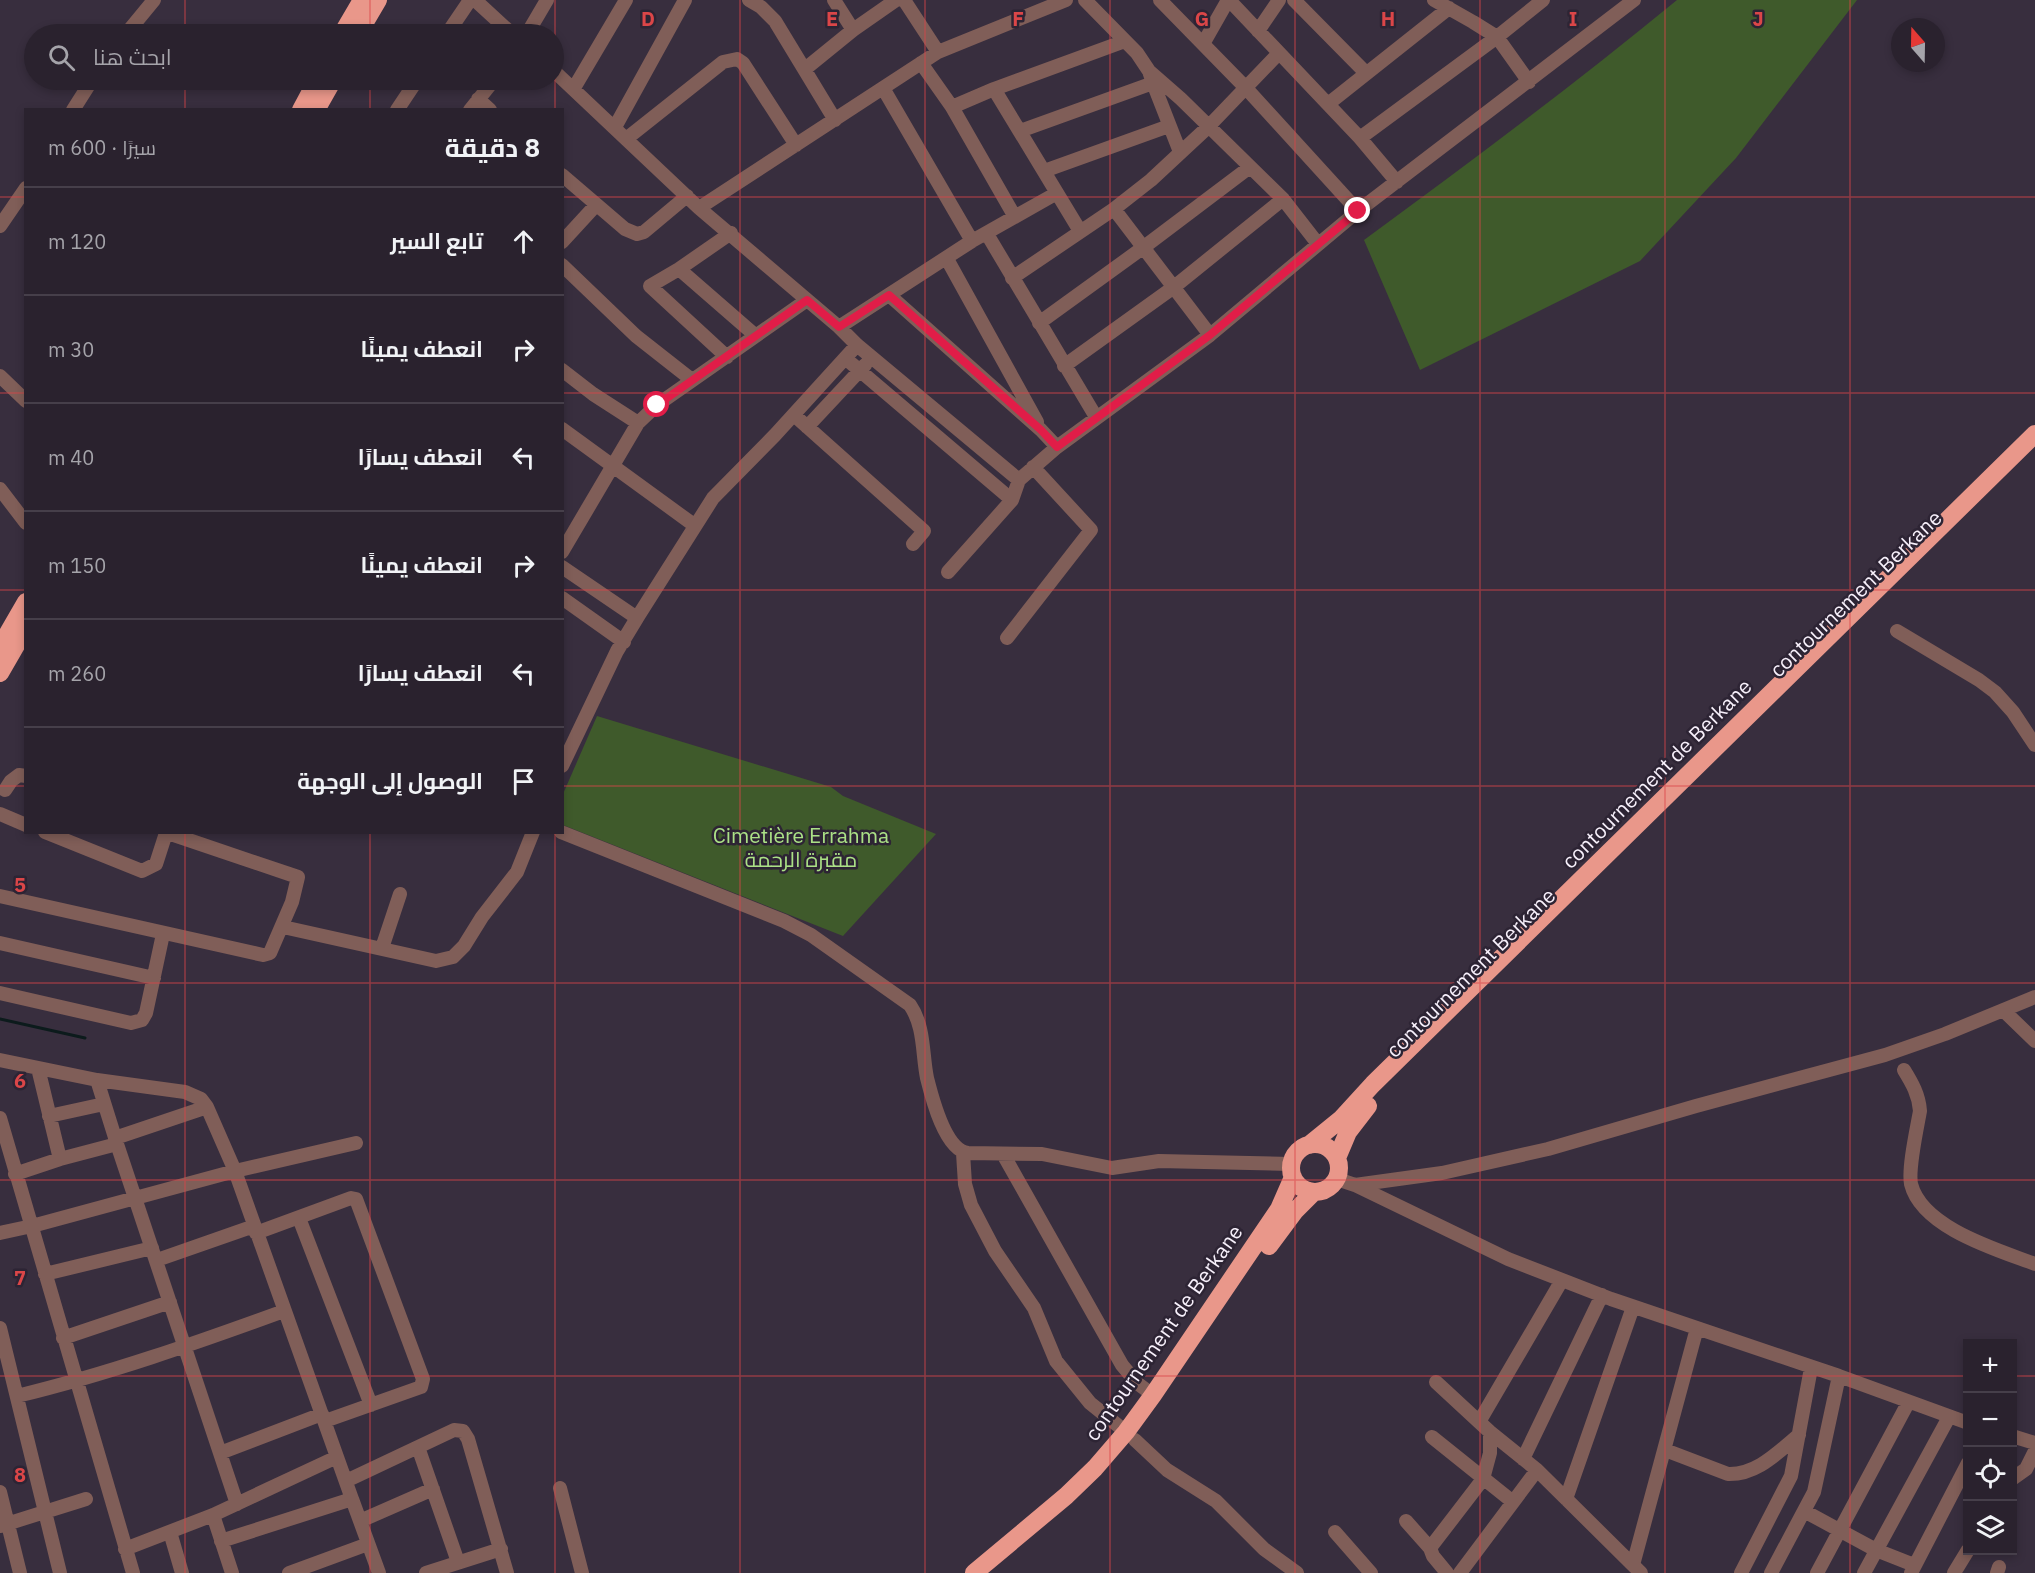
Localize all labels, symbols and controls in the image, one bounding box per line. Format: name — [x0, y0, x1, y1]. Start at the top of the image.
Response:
text: D — [641, 5, 655, 32]
text: E — [826, 5, 838, 32]
text: F — [1012, 5, 1024, 32]
text: G — [1195, 5, 1209, 32]
text: H — [1381, 5, 1395, 32]
text: I — [1569, 5, 1577, 32]
text: J — [1752, 5, 1764, 32]
north arrow — [1891, 18, 1945, 72]
search box — [24, 24, 564, 90]
icon: search — [45, 41, 78, 74]
text: ابحث هنا — [93, 42, 172, 71]
text: 8 دقيقة — [445, 130, 540, 164]
text: سيرًا · 600 m — [48, 134, 156, 161]
route end — [1344, 197, 1370, 223]
icon: ahead — [507, 225, 540, 258]
text: تابع السير — [390, 226, 483, 255]
text: 120 m — [48, 228, 106, 255]
icon: right — [507, 333, 540, 366]
text: انعطف يمينًا — [361, 334, 483, 363]
text: 30 m — [48, 336, 94, 363]
route start — [643, 391, 669, 417]
icon: left — [507, 441, 540, 474]
text: انعطف يسارًا — [358, 442, 483, 471]
text: 40 m — [48, 444, 94, 471]
street label: contournement Berkane — [1763, 504, 1947, 683]
icon: right — [507, 549, 540, 582]
text: انعطف يمينًا — [361, 550, 483, 579]
text: 150 m — [48, 552, 106, 579]
icon: left — [507, 657, 540, 690]
text: انعطف يسارًا — [358, 658, 483, 687]
text: 260 m — [48, 660, 106, 687]
street label: contournement de Berkane — [1555, 672, 1757, 874]
icon: arrive — [507, 765, 540, 798]
text: الوصول إلى الوجهة — [297, 766, 483, 795]
park label: Cimetière Errahma مقبرة الرحمة — [713, 821, 889, 873]
text: 5 — [14, 871, 26, 898]
street label: contournement Berkane — [1379, 881, 1561, 1063]
text: 6 — [14, 1067, 26, 1094]
street label: contournement de Berkane — [1078, 1219, 1249, 1446]
text: 7 — [14, 1264, 26, 1291]
map controls — [1963, 1339, 2017, 1555]
button: + — [1963, 1339, 2017, 1393]
button: − — [1963, 1393, 2017, 1447]
button: locate — [1963, 1447, 2017, 1501]
text: 8 — [14, 1461, 26, 1488]
button: layers — [1963, 1501, 2017, 1555]

